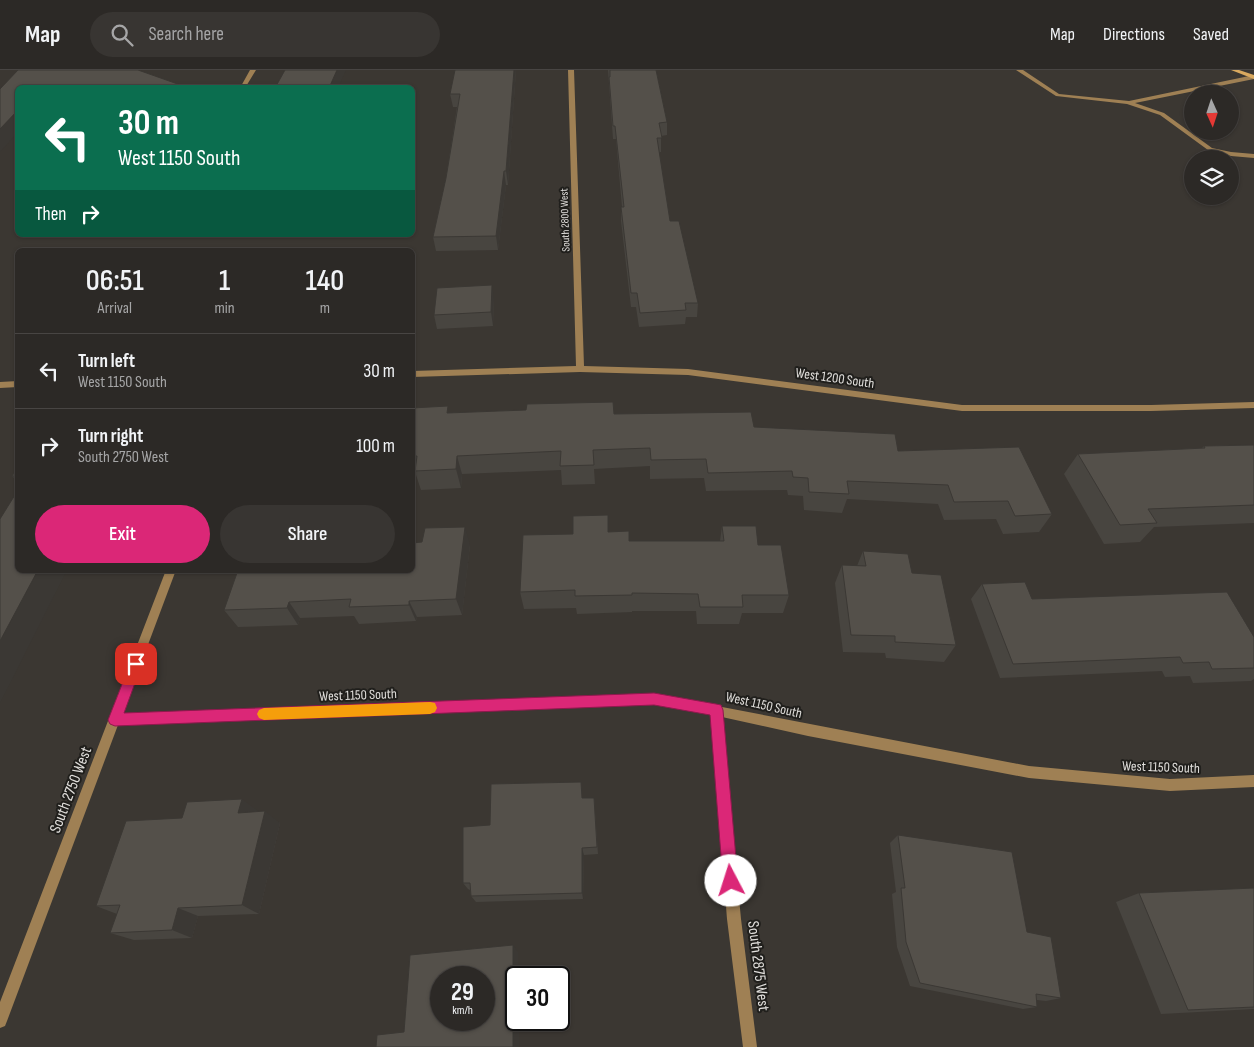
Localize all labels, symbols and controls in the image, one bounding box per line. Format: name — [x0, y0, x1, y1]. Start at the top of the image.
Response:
search box — [90, 12, 440, 57]
text: Map — [25, 20, 60, 49]
icon: search — [108, 21, 136, 49]
text: Search here — [148, 23, 224, 46]
text: Map — [1050, 24, 1075, 45]
text: Directions — [1103, 24, 1165, 45]
text: Saved — [1193, 24, 1229, 45]
north arrow — [1184, 85, 1239, 140]
map controls — [1184, 85, 1239, 205]
text: 30 m — [118, 102, 179, 145]
icon: left — [35, 105, 100, 170]
text: West 1150 South — [118, 145, 240, 172]
button: layers — [1184, 150, 1239, 205]
street label: South 2800 West — [557, 188, 573, 252]
icon: right — [76, 200, 104, 228]
text: Then — [35, 203, 66, 226]
text: 06:51 — [86, 263, 144, 299]
text: 1 — [219, 263, 230, 299]
text: 140 — [305, 263, 344, 299]
text: Arrival — [98, 299, 132, 318]
text: min — [215, 299, 235, 318]
text: m — [320, 299, 330, 318]
text: Turn left — [78, 350, 135, 373]
icon: left — [35, 357, 63, 385]
text: 30 m — [363, 360, 395, 383]
street label: West 1200 South — [794, 364, 876, 392]
text: West 1150 South — [78, 373, 167, 392]
text: Turn right — [78, 425, 143, 448]
icon: right — [35, 432, 63, 460]
text: 100 m — [356, 435, 395, 458]
text: South 2750 West — [78, 448, 169, 467]
button: Exit — [35, 505, 210, 563]
button: Share — [220, 505, 395, 563]
pin — [115, 643, 157, 685]
icon: arrive — [122, 650, 150, 678]
street label: West 1150 South — [319, 685, 397, 705]
street label: West 1150 South — [724, 688, 804, 722]
street label: South 2750 West — [46, 744, 96, 836]
street label: West 1150 South — [1122, 757, 1200, 777]
position arrow — [704, 854, 756, 906]
street label: South 2875 West — [743, 920, 773, 1012]
speed limit sign: 30 — [505, 966, 570, 1031]
text: 29 — [451, 977, 474, 1008]
text: km/h — [452, 1003, 473, 1018]

